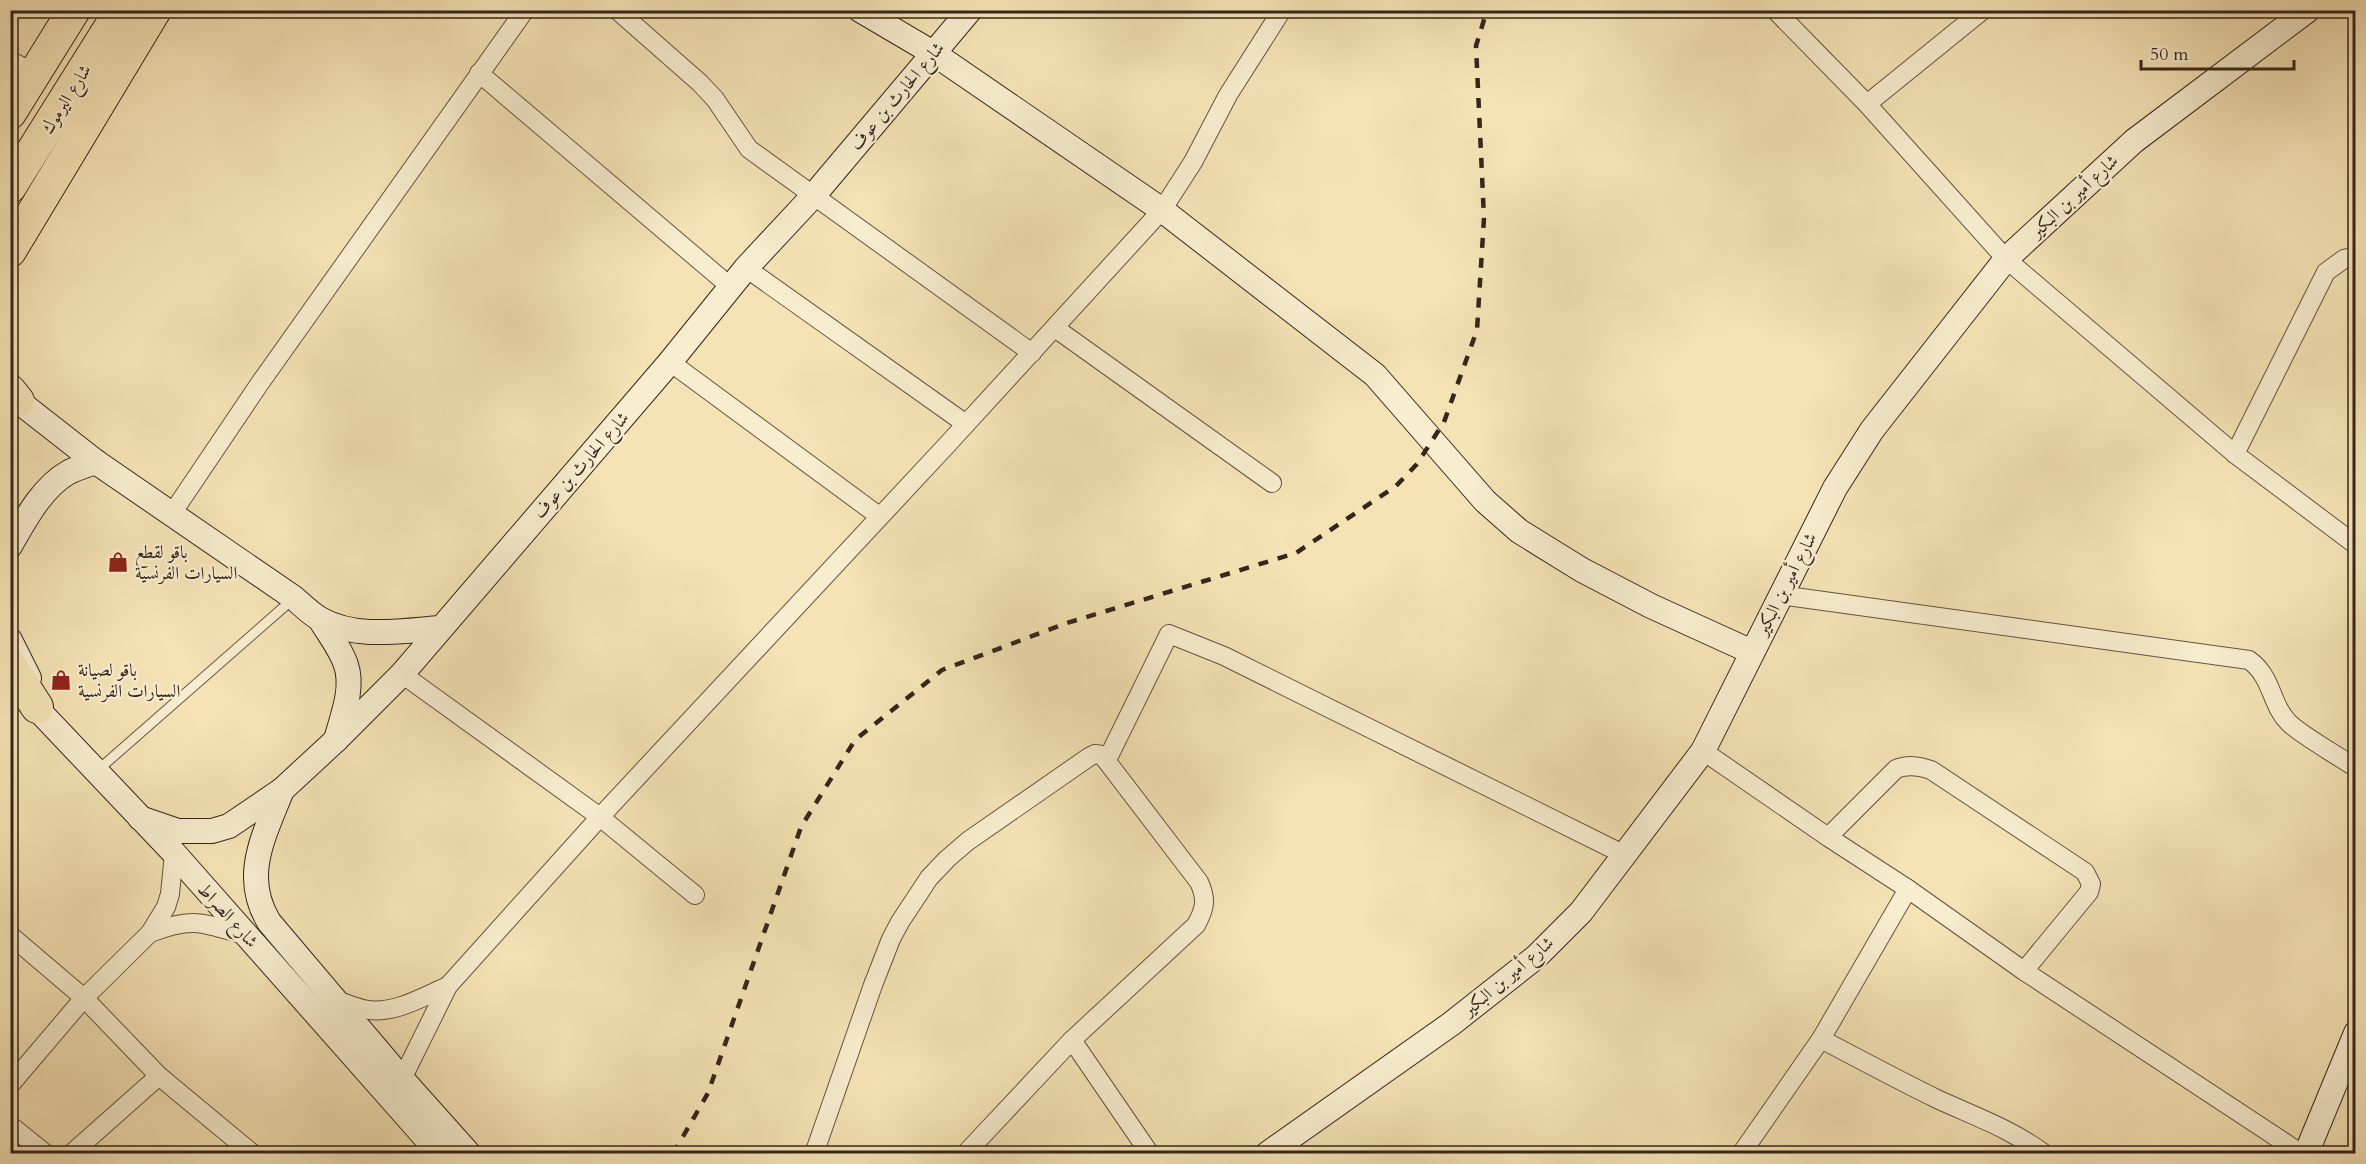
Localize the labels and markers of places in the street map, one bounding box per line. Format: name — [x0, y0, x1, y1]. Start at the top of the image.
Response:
place label: باقو لقطع السيارات الفرنسية — [135, 540, 238, 586]
shop icon: باقو لقطع السيارات الفرنسية — [106, 550, 130, 574]
place label: باقو لصيانة السيارات الفرنسية — [78, 658, 181, 704]
shop icon: باقو لصيانة السيارات الفرنسية — [49, 668, 73, 692]

